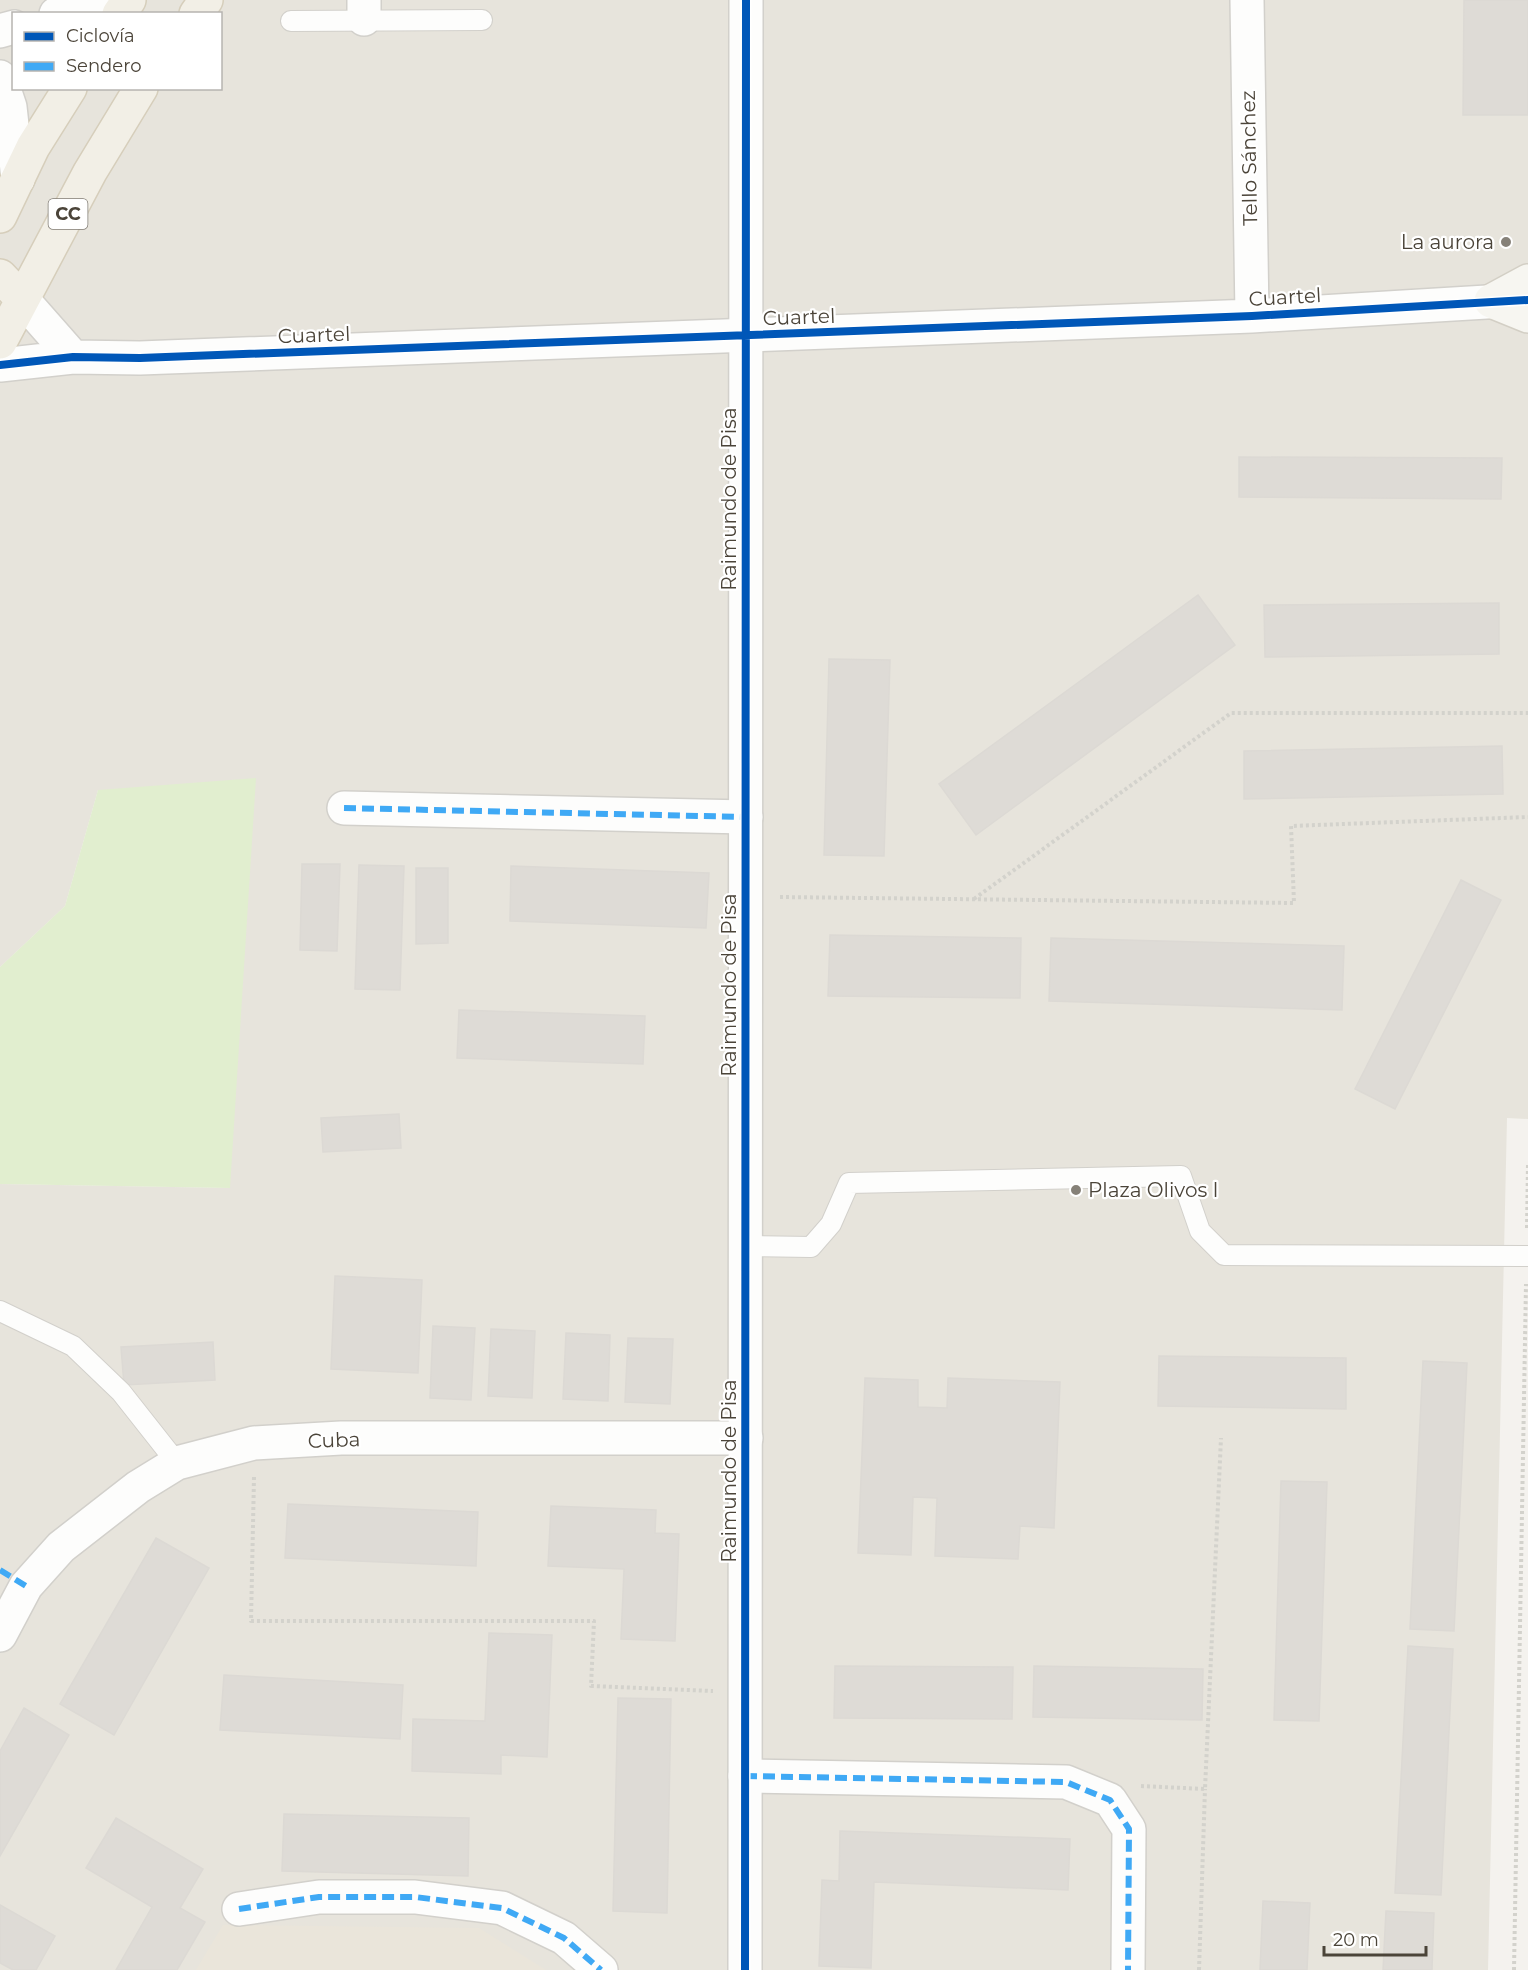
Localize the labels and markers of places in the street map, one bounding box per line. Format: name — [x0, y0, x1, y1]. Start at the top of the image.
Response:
place label: La aurora — [1401, 230, 1494, 254]
marker: La aurora — [1499, 235, 1513, 249]
place label: Plaza Olivos I — [1088, 1178, 1218, 1202]
marker: Plaza Olivos I — [1069, 1183, 1083, 1197]

